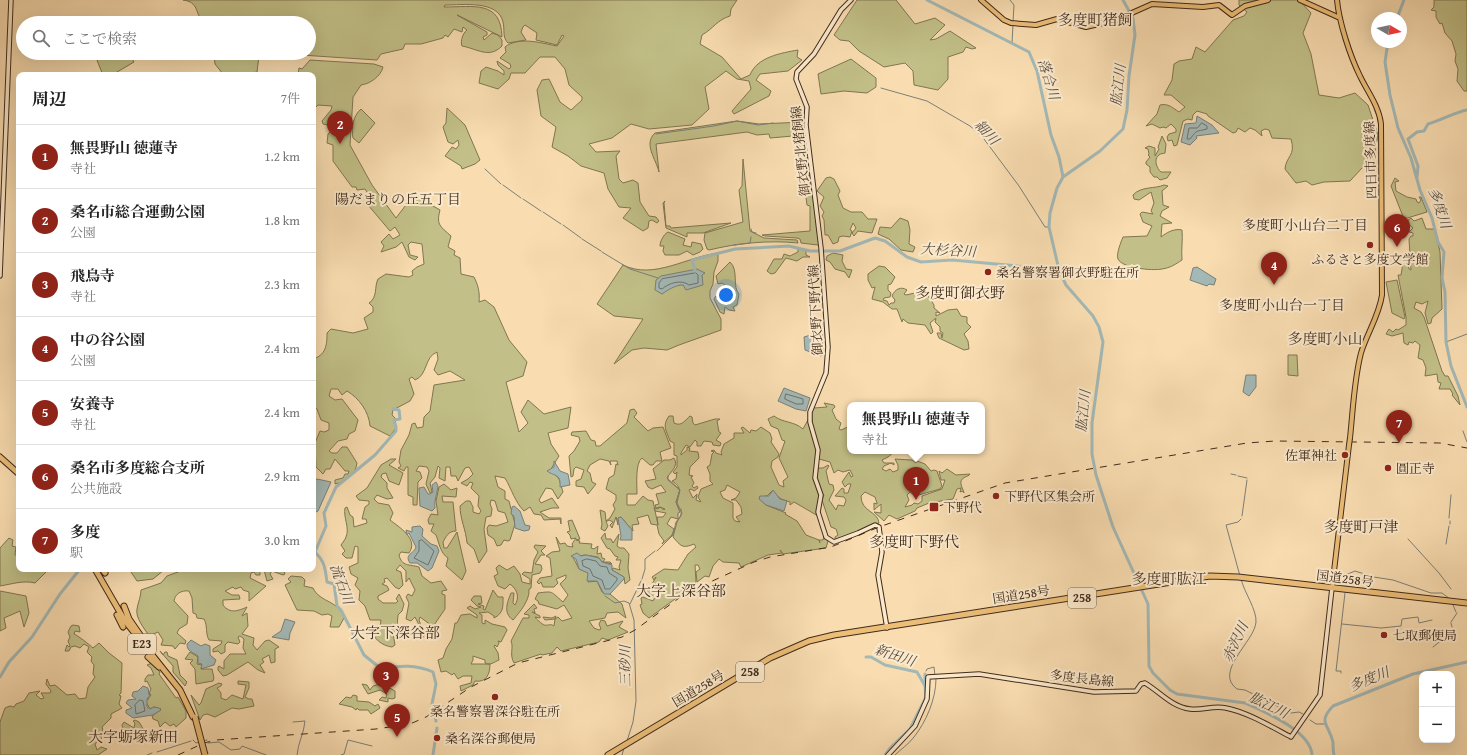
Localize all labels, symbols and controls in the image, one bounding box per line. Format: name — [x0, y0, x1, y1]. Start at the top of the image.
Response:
district label: 多度町猪飼 — [1057, 9, 1133, 30]
north arrow — [1371, 12, 1407, 48]
search box — [16, 16, 316, 60]
icon: search — [30, 27, 52, 49]
text: ここで検索 — [62, 28, 137, 49]
water label: 落合川 — [1033, 56, 1065, 104]
water label: 肱江川 — [1106, 61, 1131, 107]
text: 周辺 — [32, 86, 66, 111]
text: 7件 — [281, 89, 300, 108]
street label: 御衣野北猪飼線 — [786, 105, 815, 197]
pin: 2 — [327, 111, 353, 144]
water label: 細川 — [970, 115, 1005, 151]
street label: 四日市多度線 — [1360, 121, 1381, 199]
text: 無畏野山 徳蓮寺 — [70, 137, 178, 158]
text: 1 — [42, 147, 48, 166]
text: 1.2 km — [264, 147, 300, 166]
text: 寺社 — [70, 159, 96, 178]
water label: 多度川 — [1424, 185, 1457, 233]
district label: 陽だまりの丘五丁目 — [335, 189, 461, 209]
text: 桑名市総合運動公園 — [70, 201, 205, 222]
text: 2 — [42, 211, 48, 230]
text: 1.8 km — [264, 211, 300, 230]
pin: 6 — [1384, 214, 1410, 247]
district label: 多度町小山台二丁目 — [1242, 215, 1368, 235]
text: 公園 — [70, 223, 96, 242]
water label: 大杉谷川 — [920, 239, 978, 262]
marker: ふるさと多度文学館 — [1365, 240, 1375, 250]
place label: ふるさと多度文学館 — [1311, 250, 1429, 269]
pin: 4 — [1261, 252, 1287, 285]
place label: 桑名警察署御衣野駐在所 — [996, 263, 1139, 282]
street label: 御衣野下野代線 — [804, 264, 827, 356]
text: 飛鳥寺 — [70, 265, 115, 286]
marker: 桑名警察署御衣野駐在所 — [983, 267, 993, 277]
text: 3 — [42, 275, 48, 294]
text: 2.3 km — [264, 275, 300, 294]
district label: 多度町御衣野 — [915, 282, 1005, 303]
your location — [716, 285, 736, 305]
text: 寺社 — [70, 287, 96, 306]
district label: 多度町小山台一丁目 — [1219, 295, 1345, 315]
district label: 多度町小山 — [1287, 328, 1363, 349]
text: 中の谷公園 — [70, 329, 145, 350]
text: 4 — [42, 339, 48, 358]
text: 2.4 km — [264, 339, 300, 358]
text: 公園 — [70, 351, 96, 370]
water label: 肱江川 — [1071, 387, 1095, 433]
text: 安養寺 — [70, 393, 115, 414]
popup — [847, 402, 985, 454]
text: 5 — [42, 403, 48, 422]
text: 2.4 km — [264, 403, 300, 422]
text: 無畏野山 徳蓮寺 — [862, 408, 970, 429]
pin: 7 — [1386, 410, 1412, 443]
text: 寺社 — [70, 415, 96, 434]
text: 寺社 — [862, 430, 888, 449]
place label: 佐軍神社 — [1285, 446, 1337, 465]
marker: 佐軍神社 — [1340, 450, 1350, 460]
text: 桑名市多度総合支所 — [70, 457, 205, 478]
place label: 圓正寺 — [1396, 459, 1435, 478]
marker: 圓正寺 — [1383, 463, 1393, 473]
text: 6 — [42, 467, 48, 486]
text: 2.9 km — [264, 467, 300, 486]
pin: 1 — [903, 467, 929, 500]
text: 公共施設 — [70, 479, 122, 498]
place label: 下野代区集会所 — [1004, 487, 1095, 506]
marker: 下野代区集会所 — [991, 491, 1001, 501]
place label: 下野代 — [943, 498, 982, 517]
marker: 下野代 — [928, 501, 940, 513]
district label: 多度町戸津 — [1323, 516, 1399, 537]
text: 多度 — [70, 521, 100, 542]
text: 7 — [42, 531, 48, 550]
text: 3.0 km — [264, 531, 300, 550]
district label: 多度町下野代 — [869, 531, 959, 552]
text: 駅 — [70, 543, 83, 562]
water label: 流石川 — [325, 561, 359, 609]
street label: 国道258号 — [1315, 566, 1375, 591]
district label: 多度町肱江 — [1131, 568, 1207, 589]
district label: 大字上深谷部 — [636, 580, 726, 601]
street label: 国道258号 — [991, 581, 1051, 608]
road number: 258 — [1068, 588, 1096, 608]
water label: 赤沢川 — [1217, 617, 1254, 665]
district label: 大字下深谷部 — [350, 622, 440, 643]
place label: 七取郵便局 — [1392, 626, 1457, 645]
marker: 七取郵便局 — [1379, 630, 1389, 640]
road number: E23 — [128, 634, 156, 654]
water label: 新田川 — [872, 639, 920, 672]
water label: 三砂川 — [615, 643, 635, 687]
water label: 多度川 — [1346, 661, 1394, 696]
pin: 3 — [373, 662, 399, 695]
road number: 258 — [736, 662, 764, 682]
street label: 国道258号 — [669, 665, 728, 711]
street label: 多度長島線 — [1049, 666, 1115, 691]
map controls — [1419, 671, 1455, 743]
button: + — [1419, 671, 1455, 707]
water label: 肱江川 — [1246, 687, 1294, 724]
marker: 桑名警察署深谷駐在所 — [490, 692, 500, 702]
place label: 桑名警察署深谷駐在所 — [430, 702, 560, 721]
pin: 5 — [384, 704, 410, 737]
button: − — [1419, 707, 1455, 743]
district label: 大字蛎塚新田 — [88, 726, 178, 747]
place label: 桑名深谷郵便局 — [445, 729, 536, 748]
marker: 桑名深谷郵便局 — [432, 733, 442, 743]

